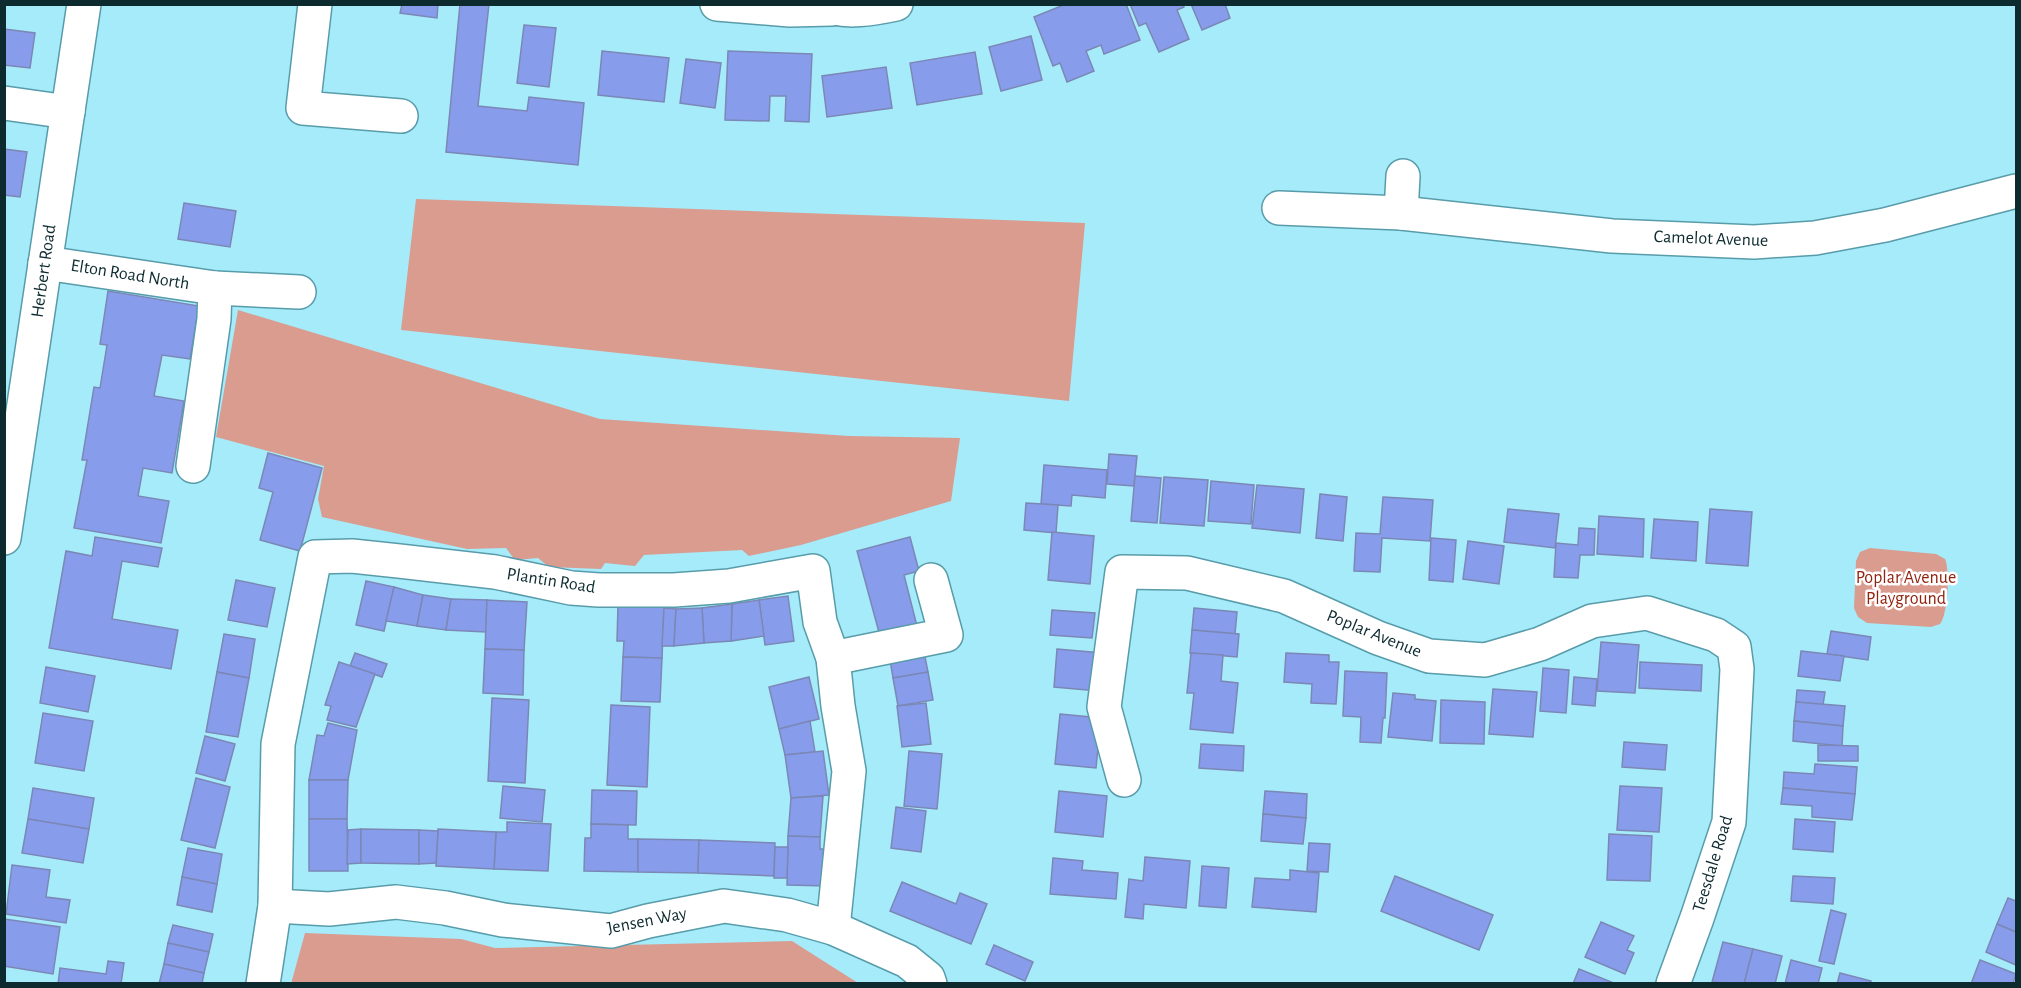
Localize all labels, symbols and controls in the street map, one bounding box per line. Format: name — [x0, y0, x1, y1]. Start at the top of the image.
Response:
street label: Herbert Road — [29, 223, 59, 319]
street label: Camelot Avenue — [1653, 228, 1769, 250]
street label: Elton Road North — [69, 257, 191, 293]
street label: Plantin Road — [505, 565, 597, 597]
park label: Poplar Avenue Playground — [1856, 569, 1956, 608]
street label: Poplar Avenue — [1324, 607, 1424, 661]
street label: Teesdale Road — [1690, 814, 1736, 914]
street label: Jensen Way — [606, 904, 689, 938]

